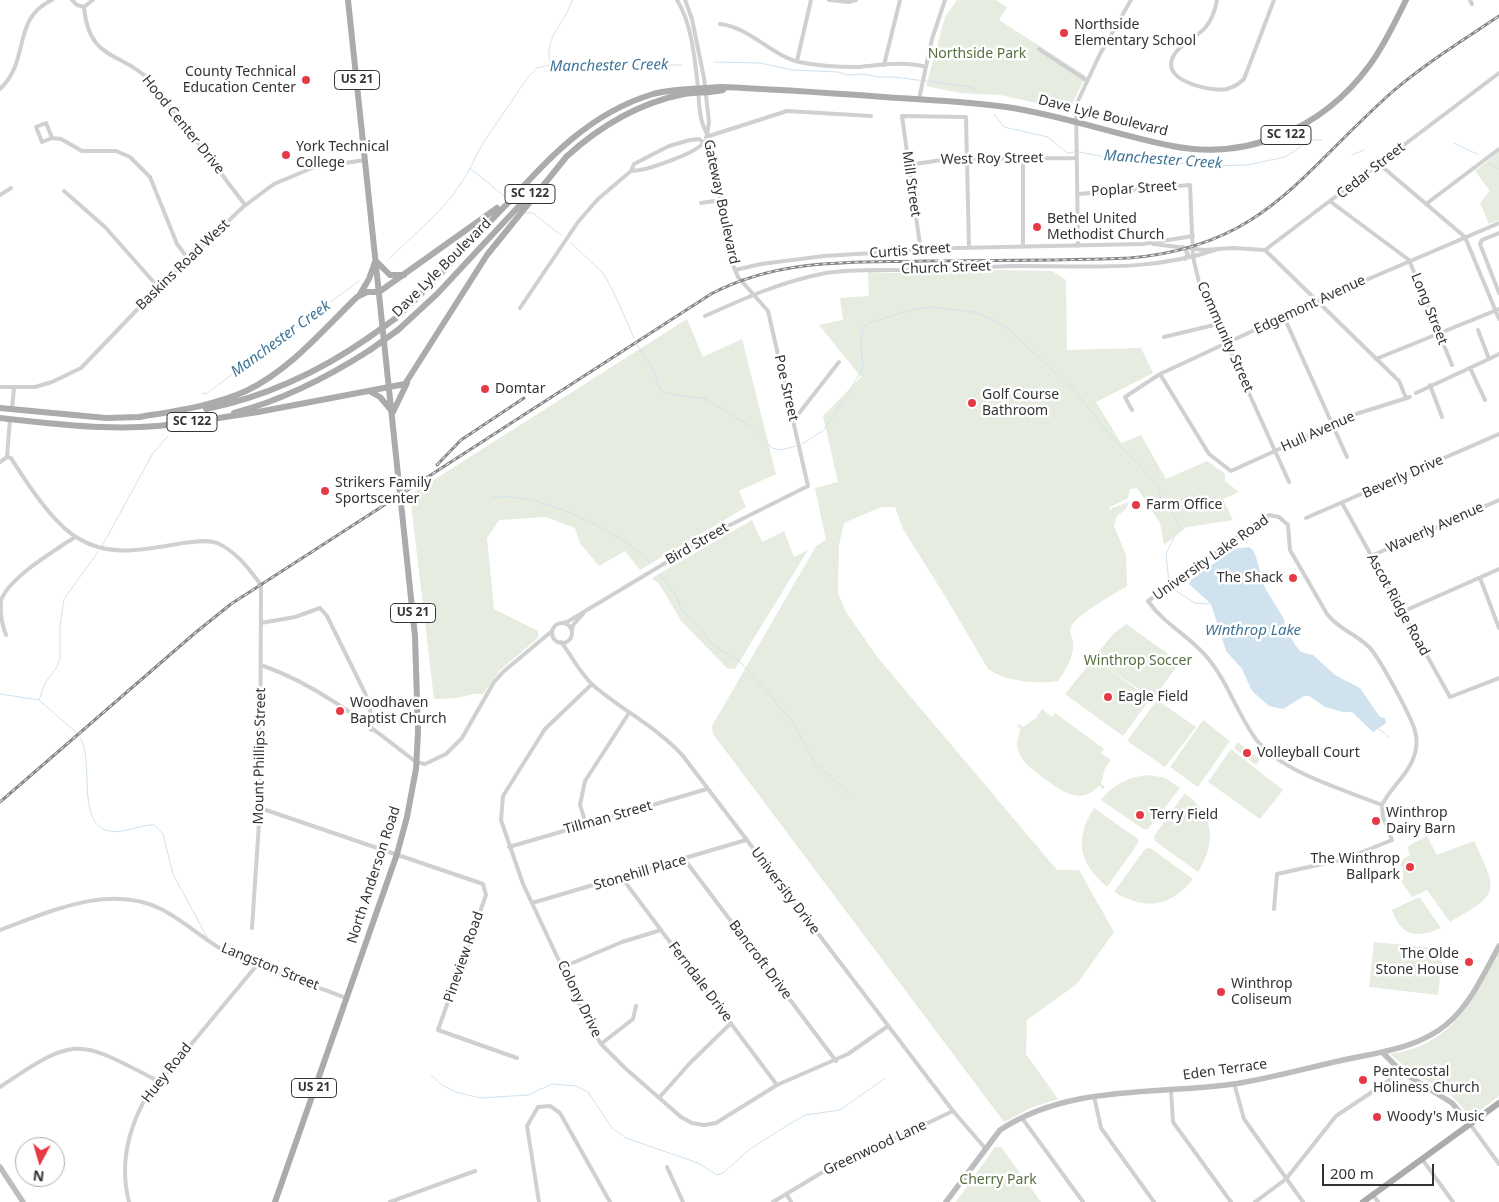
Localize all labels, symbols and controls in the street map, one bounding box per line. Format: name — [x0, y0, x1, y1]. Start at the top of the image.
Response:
place label: Northside Elementary School — [1074, 17, 1196, 49]
marker: Northside Elementary School — [1058, 27, 1070, 39]
park label: Northside Park — [928, 46, 1026, 62]
water label: Manchester Creek — [550, 56, 668, 76]
place label: County Technical Education Center — [183, 64, 296, 96]
road number: US 21 — [334, 70, 380, 90]
street label: Hood Center Drive — [138, 72, 228, 178]
marker: County Technical Education Center — [300, 74, 312, 86]
street label: Dave Lyle Boulevard — [1037, 92, 1169, 140]
road number: SC 122 — [1261, 126, 1311, 144]
street label: Gateway Boulevard — [700, 138, 742, 266]
place label: York Technical College — [296, 139, 389, 172]
street label: Cedar Street — [1334, 139, 1408, 203]
water label: Manchester Creek — [1103, 147, 1223, 173]
marker: York Technical College — [280, 149, 292, 161]
street label: Mill Street — [898, 150, 924, 218]
street label: West Roy Street — [940, 150, 1044, 168]
street label: Poplar Street — [1091, 178, 1177, 200]
road number: SC 122 — [505, 184, 555, 203]
place label: Bethel United Methodist Church — [1047, 211, 1164, 243]
street label: Dave Lyle Boulevard — [389, 215, 495, 321]
street label: Baskins Road West — [133, 216, 233, 314]
marker: Bethel United Methodist Church — [1031, 221, 1043, 233]
street label: Curtis Street — [869, 240, 951, 262]
street label: Church Street — [901, 258, 991, 278]
street label: Long Street — [1407, 271, 1451, 347]
street label: Edgemont Avenue — [1252, 272, 1368, 338]
street label: Community Street — [1193, 279, 1257, 395]
water label: Manchester Creek — [228, 297, 334, 381]
street label: Poe Street — [770, 353, 802, 423]
place label: Domtar — [495, 381, 545, 397]
marker: Domtar — [479, 383, 491, 395]
place label: Golf Course Bathroom — [982, 387, 1059, 420]
marker: Golf Course Bathroom — [966, 397, 978, 409]
street label: Hull Avenue — [1278, 408, 1358, 456]
road number: SC 122 — [167, 412, 217, 432]
street label: Beverly Drive — [1360, 452, 1446, 502]
place label: Strikers Family Sportscenter — [335, 475, 431, 508]
marker: Strikers Family Sportscenter — [319, 485, 331, 497]
place label: Farm Office — [1146, 497, 1222, 513]
marker: Farm Office — [1130, 499, 1142, 511]
street label: Waverly Avenue — [1384, 499, 1486, 557]
street label: University Lake Road — [1150, 512, 1272, 604]
street label: Bird Street — [663, 519, 731, 569]
street label: Ascot Ridge Road — [1363, 551, 1433, 659]
place label: The Shack — [1217, 570, 1283, 586]
marker: The Shack — [1287, 572, 1299, 584]
road number: US 21 — [390, 604, 436, 622]
water label: Winthrop Lake — [1205, 622, 1301, 640]
park label: Winthrop Soccer — [1084, 653, 1192, 669]
street label: Mount Phillips Street — [250, 687, 270, 825]
place label: Eagle Field — [1118, 689, 1188, 705]
marker: Eagle Field — [1102, 691, 1114, 703]
place label: Woodhaven Baptist Church — [350, 695, 447, 728]
marker: Woodhaven Baptist Church — [334, 705, 346, 717]
place label: Volleyball Court — [1257, 745, 1360, 761]
marker: Volleyball Court — [1241, 747, 1253, 759]
street label: Tillman Street — [562, 797, 654, 839]
street label: North Anderson Road — [344, 804, 404, 946]
place label: Winthrop Dairy Barn — [1386, 805, 1456, 838]
place label: Terry Field — [1150, 807, 1218, 823]
marker: Terry Field — [1134, 809, 1146, 821]
marker: Winthrop Dairy Barn — [1370, 815, 1382, 827]
street label: University Drive — [747, 844, 823, 938]
place label: The Winthrop Ballpark — [1310, 851, 1400, 884]
street label: Stonehill Place — [592, 852, 688, 894]
marker: The Winthrop Ballpark — [1404, 861, 1416, 873]
street label: Pineview Road — [441, 909, 487, 1005]
street label: Bancroft Drive — [725, 917, 795, 1003]
street label: Ferndale Drive — [664, 939, 736, 1025]
street label: Langston Street — [219, 940, 321, 994]
place label: The Olde Stone House — [1376, 946, 1459, 979]
marker: The Olde Stone House — [1463, 956, 1475, 968]
street label: Colony Drive — [553, 958, 605, 1040]
place label: Winthrop Coliseum — [1231, 976, 1293, 1009]
marker: Winthrop Coliseum — [1215, 986, 1227, 998]
street label: Huey Road — [139, 1040, 195, 1106]
street label: Eden Terrace — [1182, 1056, 1268, 1084]
place label: Pentecostal Holiness Church — [1373, 1064, 1480, 1096]
marker: Pentecostal Holiness Church — [1357, 1074, 1369, 1086]
road number: US 21 — [292, 1078, 336, 1098]
place label: Woody's Music — [1387, 1109, 1484, 1125]
marker: Woody's Music — [1371, 1111, 1383, 1123]
street label: Greenwood Lane — [821, 1117, 929, 1179]
north arrow — [15, 1137, 65, 1187]
scale bar — [1324, 1154, 1436, 1186]
text: 200 m — [1330, 1163, 1374, 1183]
text: N — [32, 1166, 45, 1186]
park label: Cherry Park — [959, 1172, 1037, 1188]

